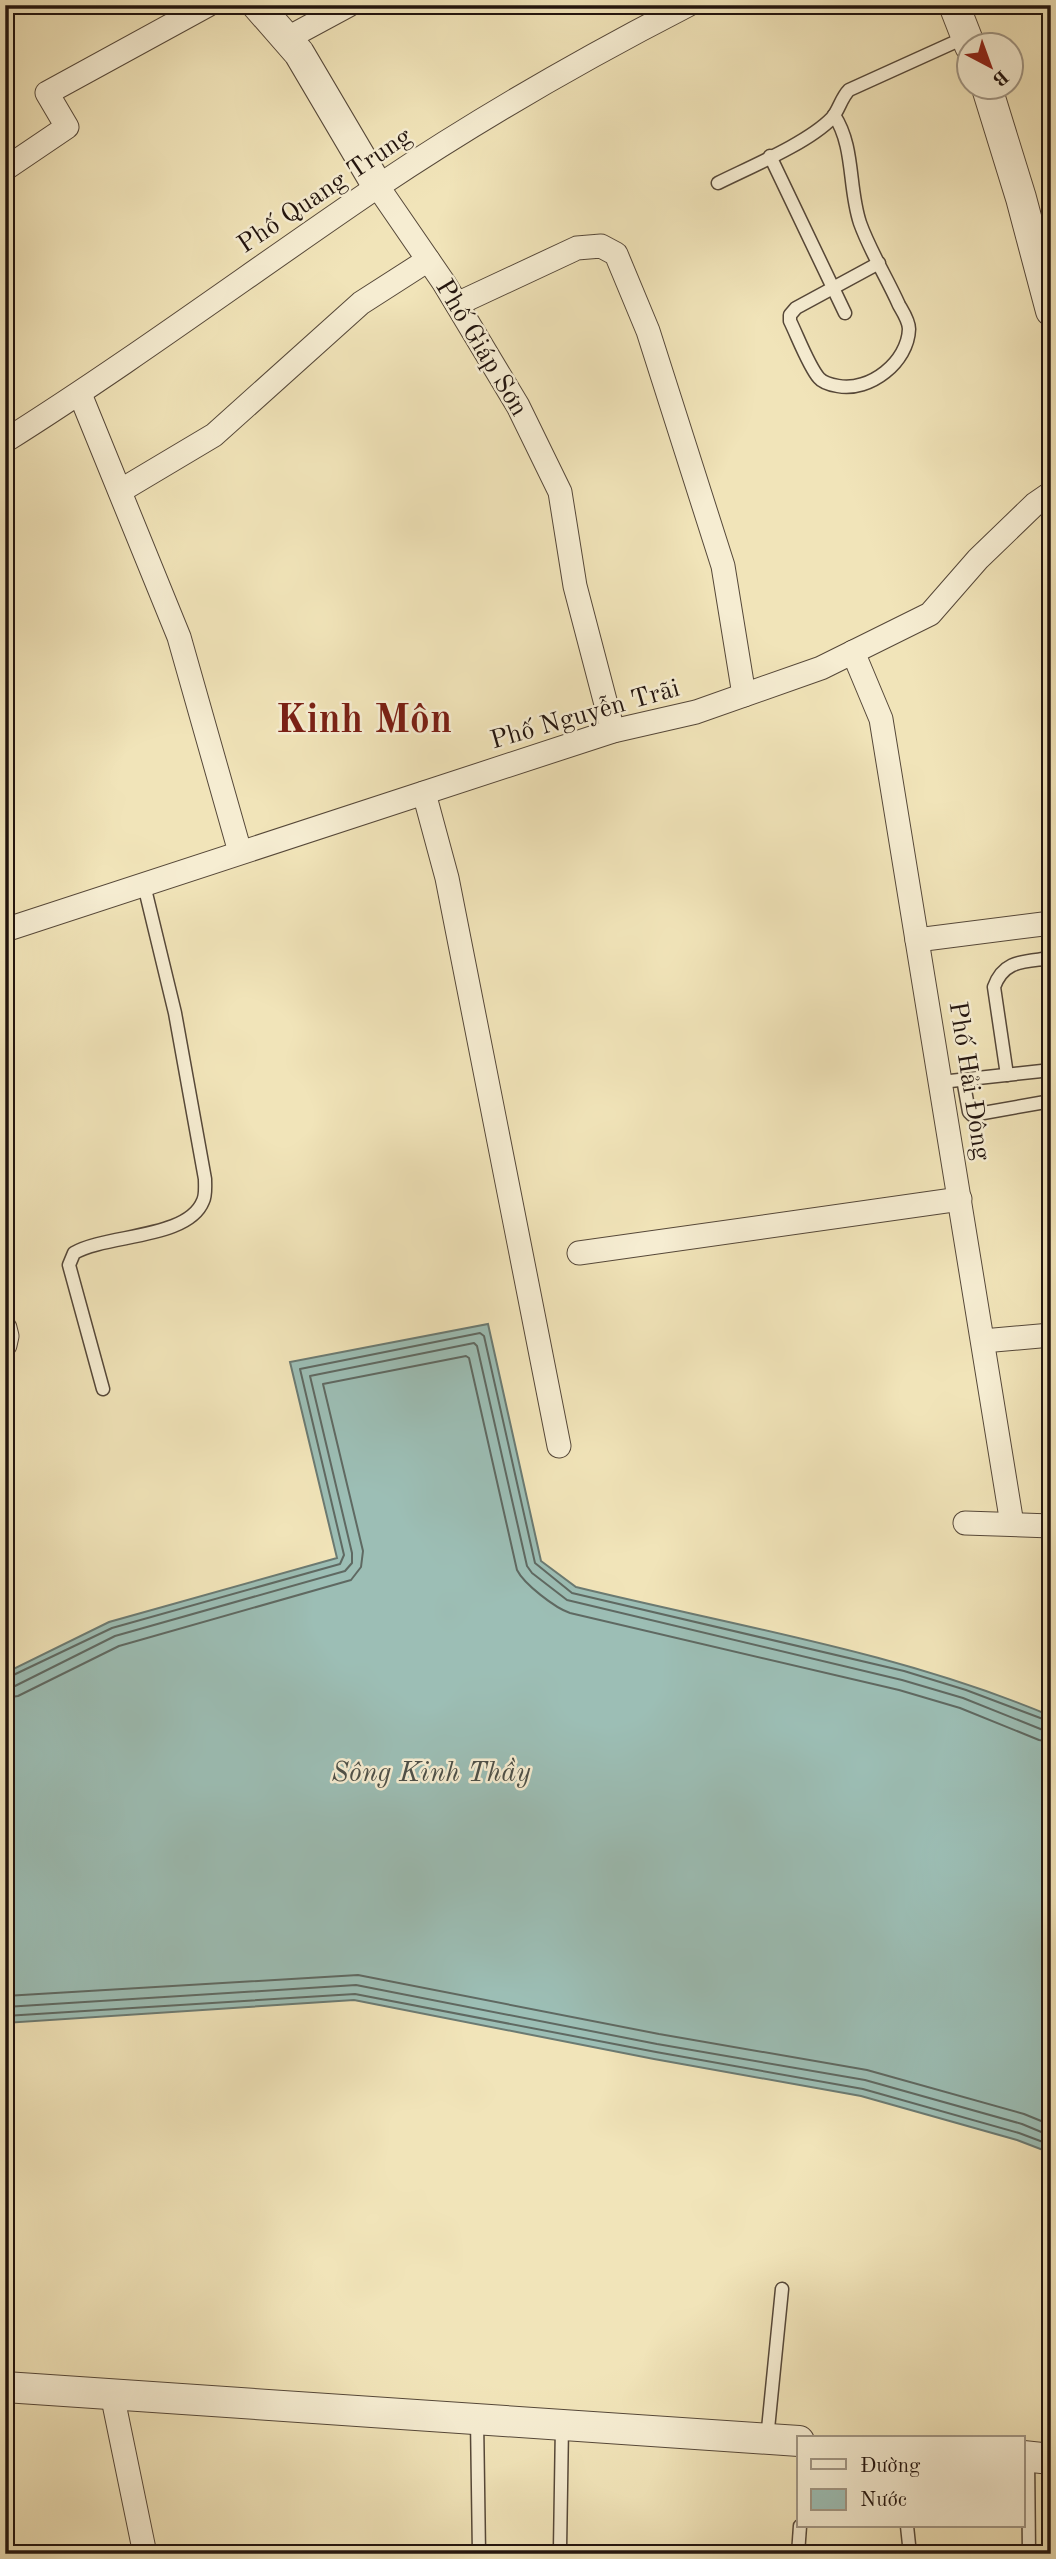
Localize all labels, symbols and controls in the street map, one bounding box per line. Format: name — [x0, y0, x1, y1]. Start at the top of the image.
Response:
north arrow — [954, 32, 1024, 102]
text: B — [988, 65, 1011, 89]
street label: Phố Quang Trung — [233, 123, 417, 259]
street label: Phố Giáp Sơn — [430, 275, 532, 421]
street label: Phố Nguyễn Trãi — [487, 674, 683, 754]
district label: Kinh Môn — [276, 702, 452, 742]
street label: Phố Hải Đông — [944, 1000, 994, 1162]
water label: Sông Kinh Thầy — [331, 1757, 531, 1788]
legend — [797, 2436, 1024, 2528]
text: Đường — [860, 2456, 921, 2477]
text: Nước — [860, 2490, 907, 2511]

